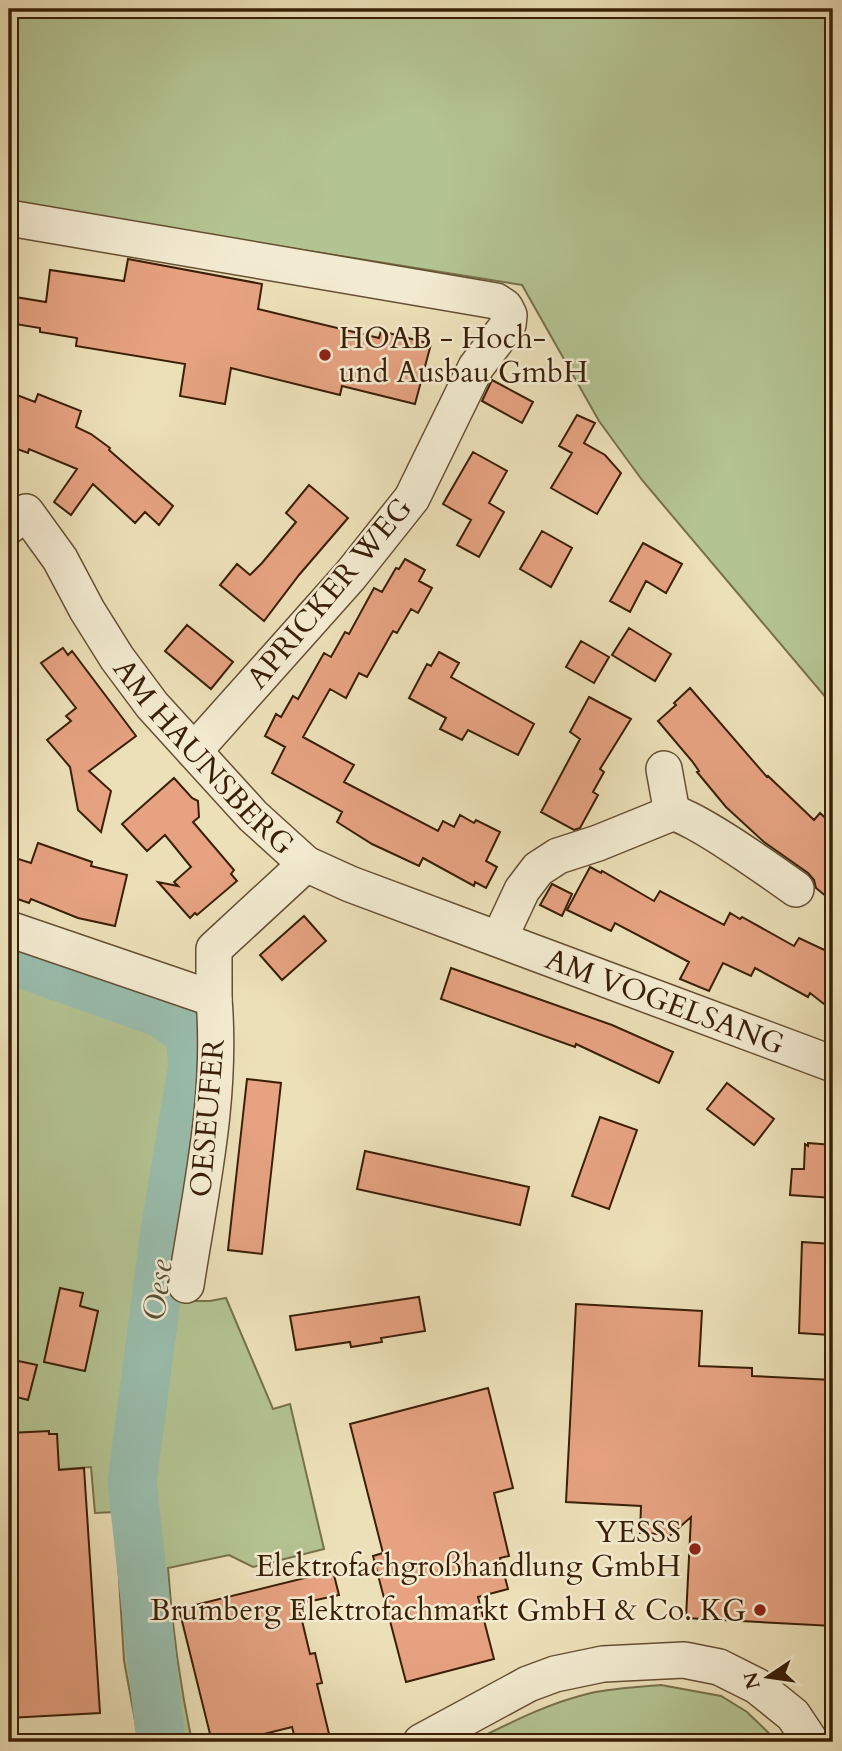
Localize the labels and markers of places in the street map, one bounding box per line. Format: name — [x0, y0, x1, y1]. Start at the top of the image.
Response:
place label: HOAB - Hoch- und Ausbau GmbH — [339, 318, 588, 393]
marker: HOAB - Hoch- und Ausbau GmbH — [317, 347, 333, 363]
place label: YESSS Elektrofachgroßhandlung GmbH — [256, 1512, 681, 1587]
marker: YESSS Elektrofachgroßhandlung GmbH — [687, 1541, 703, 1557]
place label: Brumberg Elektrofachmarkt GmbH & Co. KG — [150, 1590, 746, 1631]
marker: Brumberg Elektrofachmarkt GmbH & Co. KG — [752, 1602, 768, 1618]

